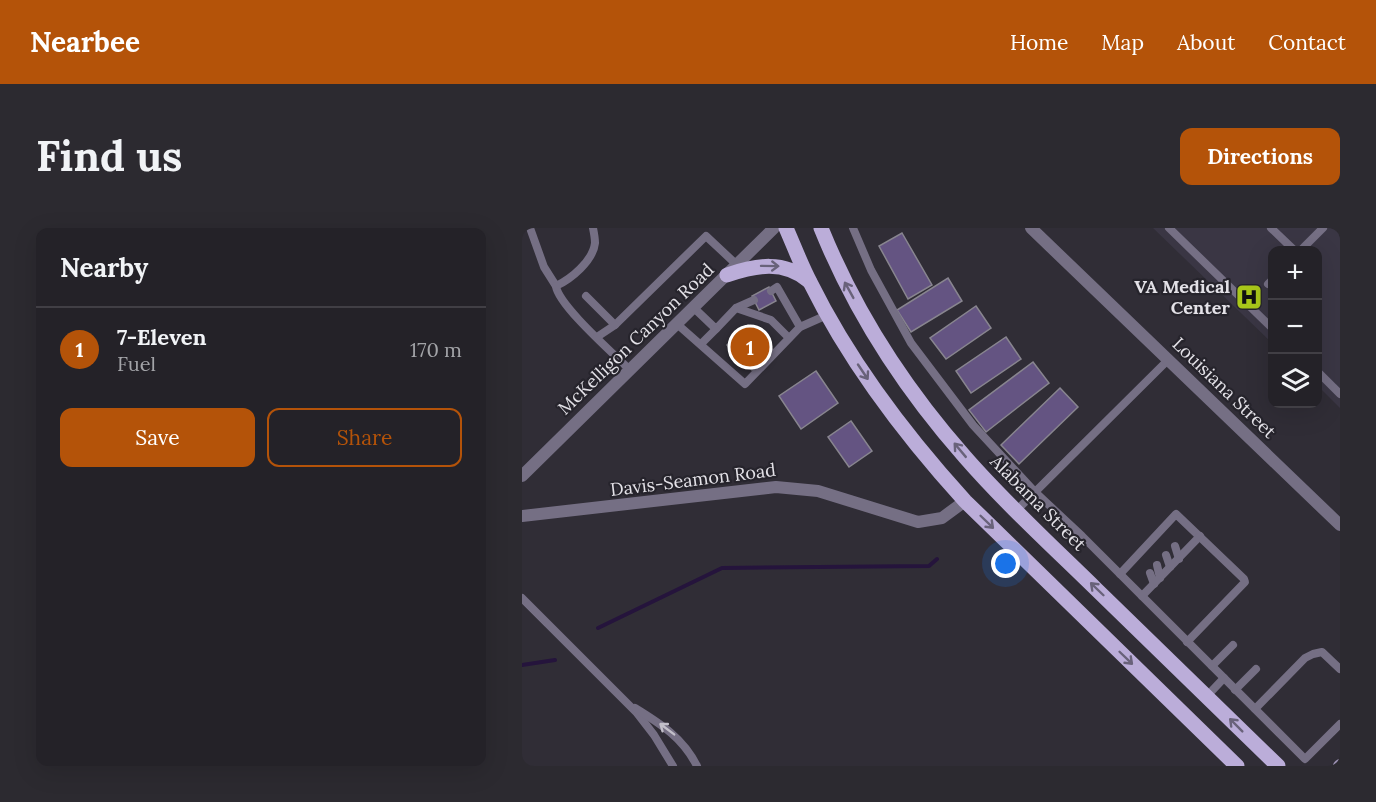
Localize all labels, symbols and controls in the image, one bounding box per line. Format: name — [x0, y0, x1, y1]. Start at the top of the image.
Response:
text: Nearbee — [30, 24, 140, 60]
text: Home — [1010, 29, 1068, 56]
text: Map — [1101, 29, 1144, 56]
text: About — [1177, 29, 1235, 56]
text: Contact — [1268, 29, 1346, 56]
button: Directions — [1180, 128, 1340, 185]
text: Find us — [36, 129, 182, 183]
map controls — [1268, 246, 1322, 408]
button: + — [1268, 246, 1322, 300]
text: Nearby — [60, 251, 148, 284]
street label: McKelligon Canyon Road — [553, 258, 719, 419]
one-way arrow — [759, 261, 779, 272]
place label: VA Medical Center — [1134, 275, 1230, 319]
one-way arrow — [843, 282, 855, 299]
hospital icon: VA Medical Center — [1234, 282, 1264, 312]
button: − — [1268, 300, 1322, 354]
text: 7-Eleven — [117, 323, 207, 351]
pin: 1 — [730, 324, 770, 370]
street label: Louisiana Street — [1168, 332, 1281, 443]
text: 1 — [75, 337, 84, 362]
text: 170 m — [410, 337, 462, 362]
text: Fuel — [117, 351, 156, 376]
button: layers — [1268, 354, 1322, 408]
one-way arrow — [857, 363, 869, 380]
button: Save — [60, 408, 255, 467]
button: Share — [267, 408, 462, 467]
one-way arrow — [953, 442, 966, 458]
street label: Alabama Street — [985, 449, 1091, 555]
street label: Davis-Seamon Road — [609, 458, 777, 501]
one-way arrow — [979, 515, 994, 529]
your location — [991, 549, 1020, 578]
one-way arrow — [1089, 582, 1104, 596]
one-way arrow — [1119, 651, 1134, 665]
one-way arrow — [1229, 718, 1244, 732]
one-way arrow — [659, 723, 675, 735]

